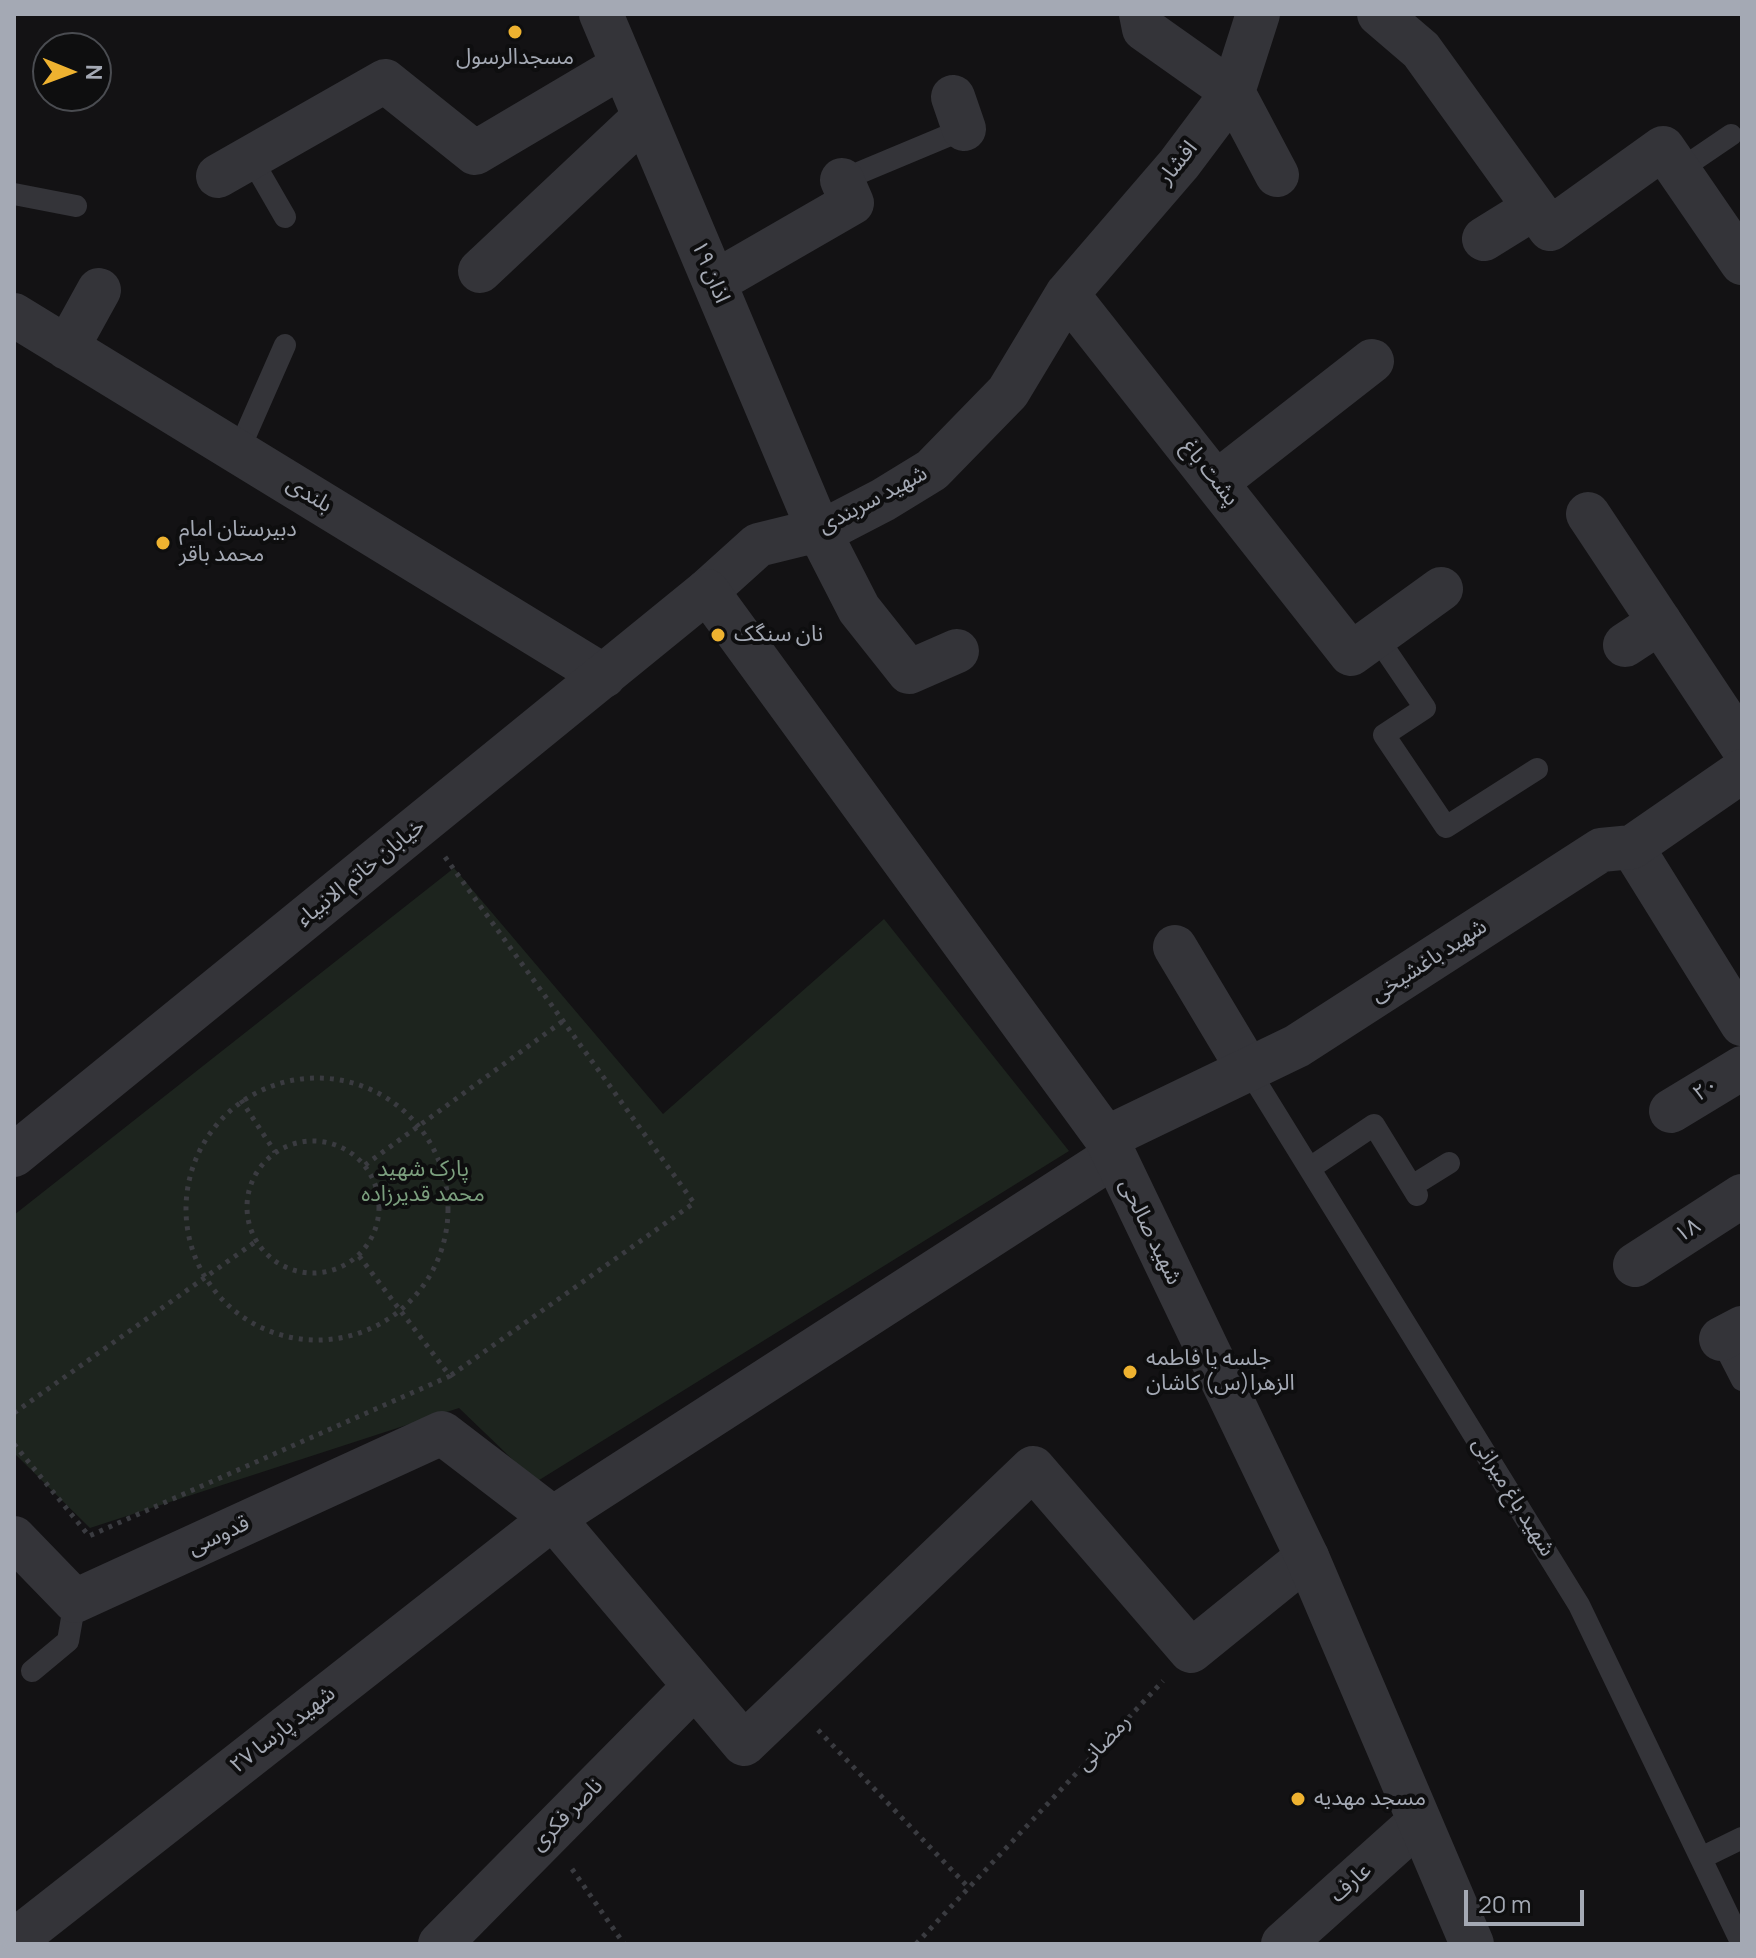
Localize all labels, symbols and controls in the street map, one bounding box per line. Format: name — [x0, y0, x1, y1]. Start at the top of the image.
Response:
marker: مسجدالرسول — [506, 23, 524, 41]
north arrow — [32, 32, 112, 112]
place label: مسجدالرسول — [456, 45, 574, 71]
text: N — [79, 64, 109, 81]
street label: افشار — [1153, 136, 1203, 190]
street label: اذان ۱۹ — [685, 237, 735, 307]
street label: پشت باغ — [1176, 434, 1244, 512]
street label: شهید سربندی — [814, 460, 932, 540]
street label: بلندی — [281, 471, 337, 519]
place label: دبیرستان امام محمد باقر — [179, 517, 297, 568]
marker: دبیرستان امام محمد باقر — [154, 534, 172, 552]
place label: نان سنگک — [734, 622, 823, 648]
marker: نان سنگک — [709, 626, 727, 644]
street label: خیابان خاتم الانبیاء — [292, 813, 430, 933]
street label: شهید باغشیخی — [1366, 914, 1492, 1008]
street label: ۲۰ — [1688, 1072, 1724, 1108]
park label: پارک شهید محمد قدیرزاده — [361, 1157, 485, 1208]
street label: شهید صالحی — [1113, 1175, 1187, 1289]
street label: ۱۸ — [1670, 1213, 1706, 1249]
place label: جلسه یا فاطمه الزهرا(س) کاشان — [1146, 1346, 1295, 1398]
marker: جلسه یا فاطمه الزهرا(س) کاشان — [1121, 1363, 1139, 1381]
street label: شهید باغ میرانی — [1466, 1432, 1560, 1562]
street label: قدوسی — [184, 1510, 254, 1562]
street label: شهید پارسا ۲۷ — [225, 1681, 341, 1779]
street label: رمضانی — [1071, 1709, 1137, 1777]
street label: ناصر فکری — [525, 1773, 609, 1857]
place label: مسجد مهدیه — [1314, 1786, 1426, 1812]
marker: مسجد مهدیه — [1289, 1790, 1307, 1808]
street label: عارف — [1325, 1858, 1377, 1908]
scale bar — [1468, 1874, 1588, 1924]
text: 20 m — [1478, 1887, 1531, 1920]

